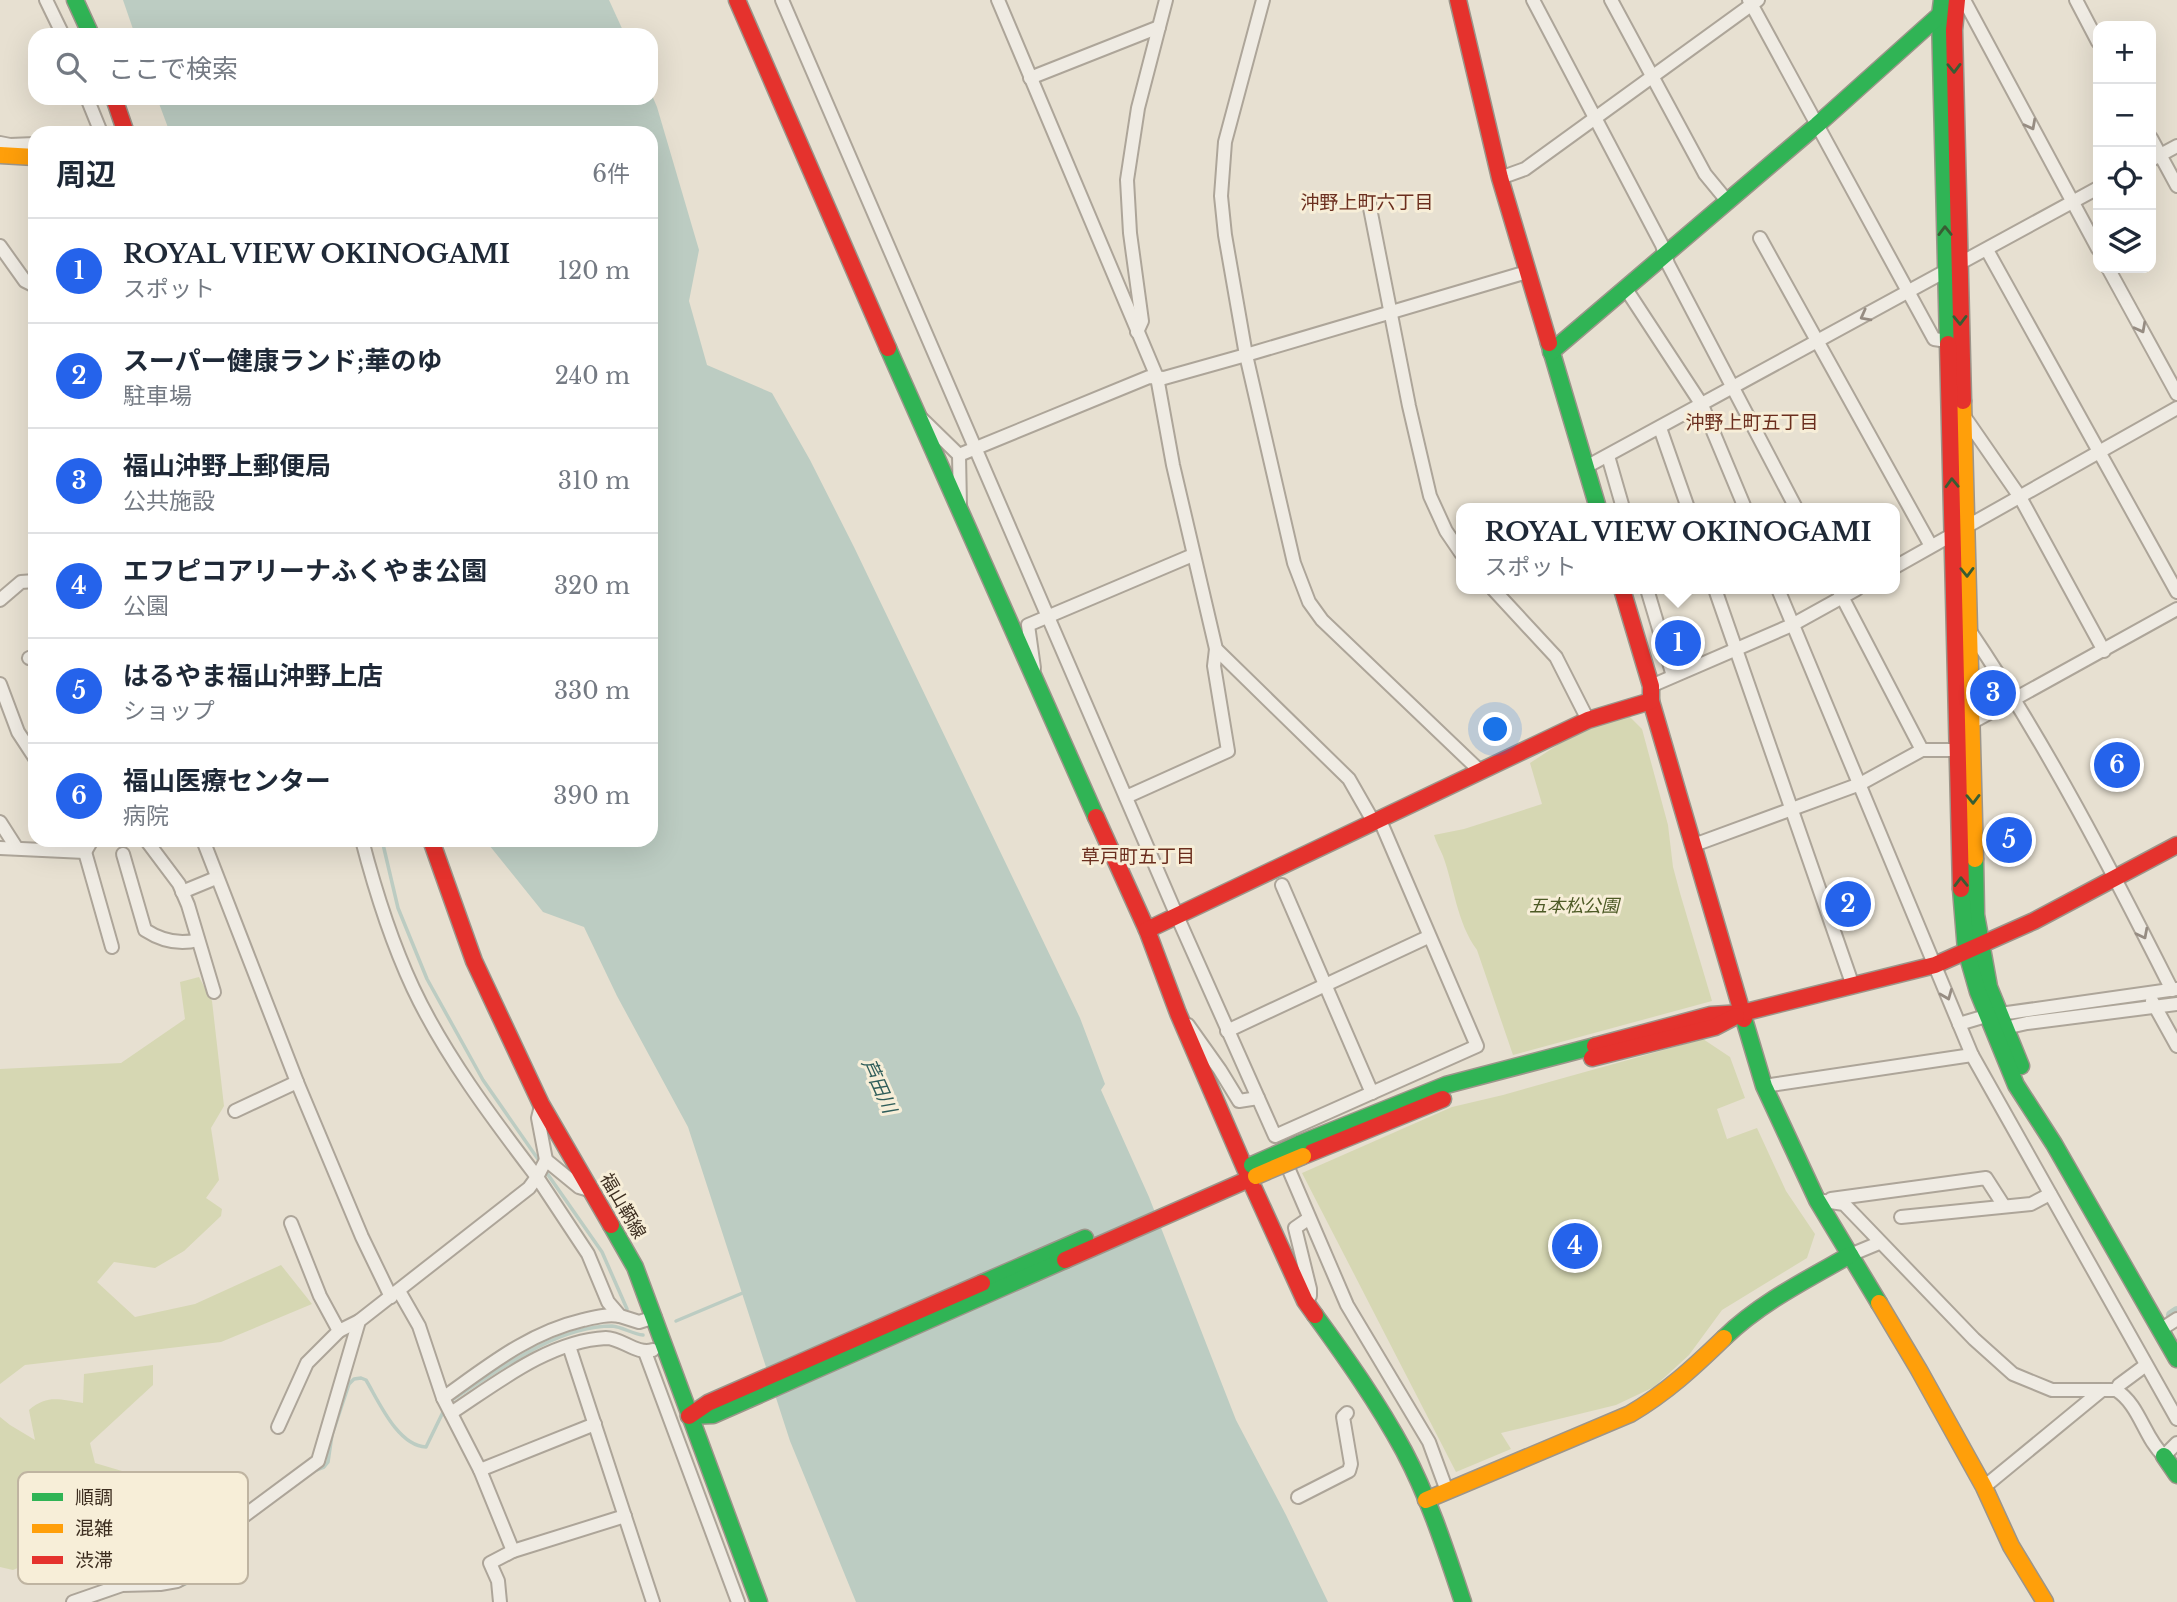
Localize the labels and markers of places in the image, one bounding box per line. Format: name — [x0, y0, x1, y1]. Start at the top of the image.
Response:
pin: 1 — [1655, 617, 1701, 669]
pin: 3 — [1970, 667, 2016, 719]
pin: 6 — [2094, 739, 2140, 791]
pin: 5 — [1986, 814, 2032, 866]
pin: 2 — [1825, 878, 1871, 930]
pin: 4 — [1552, 1220, 1598, 1272]

